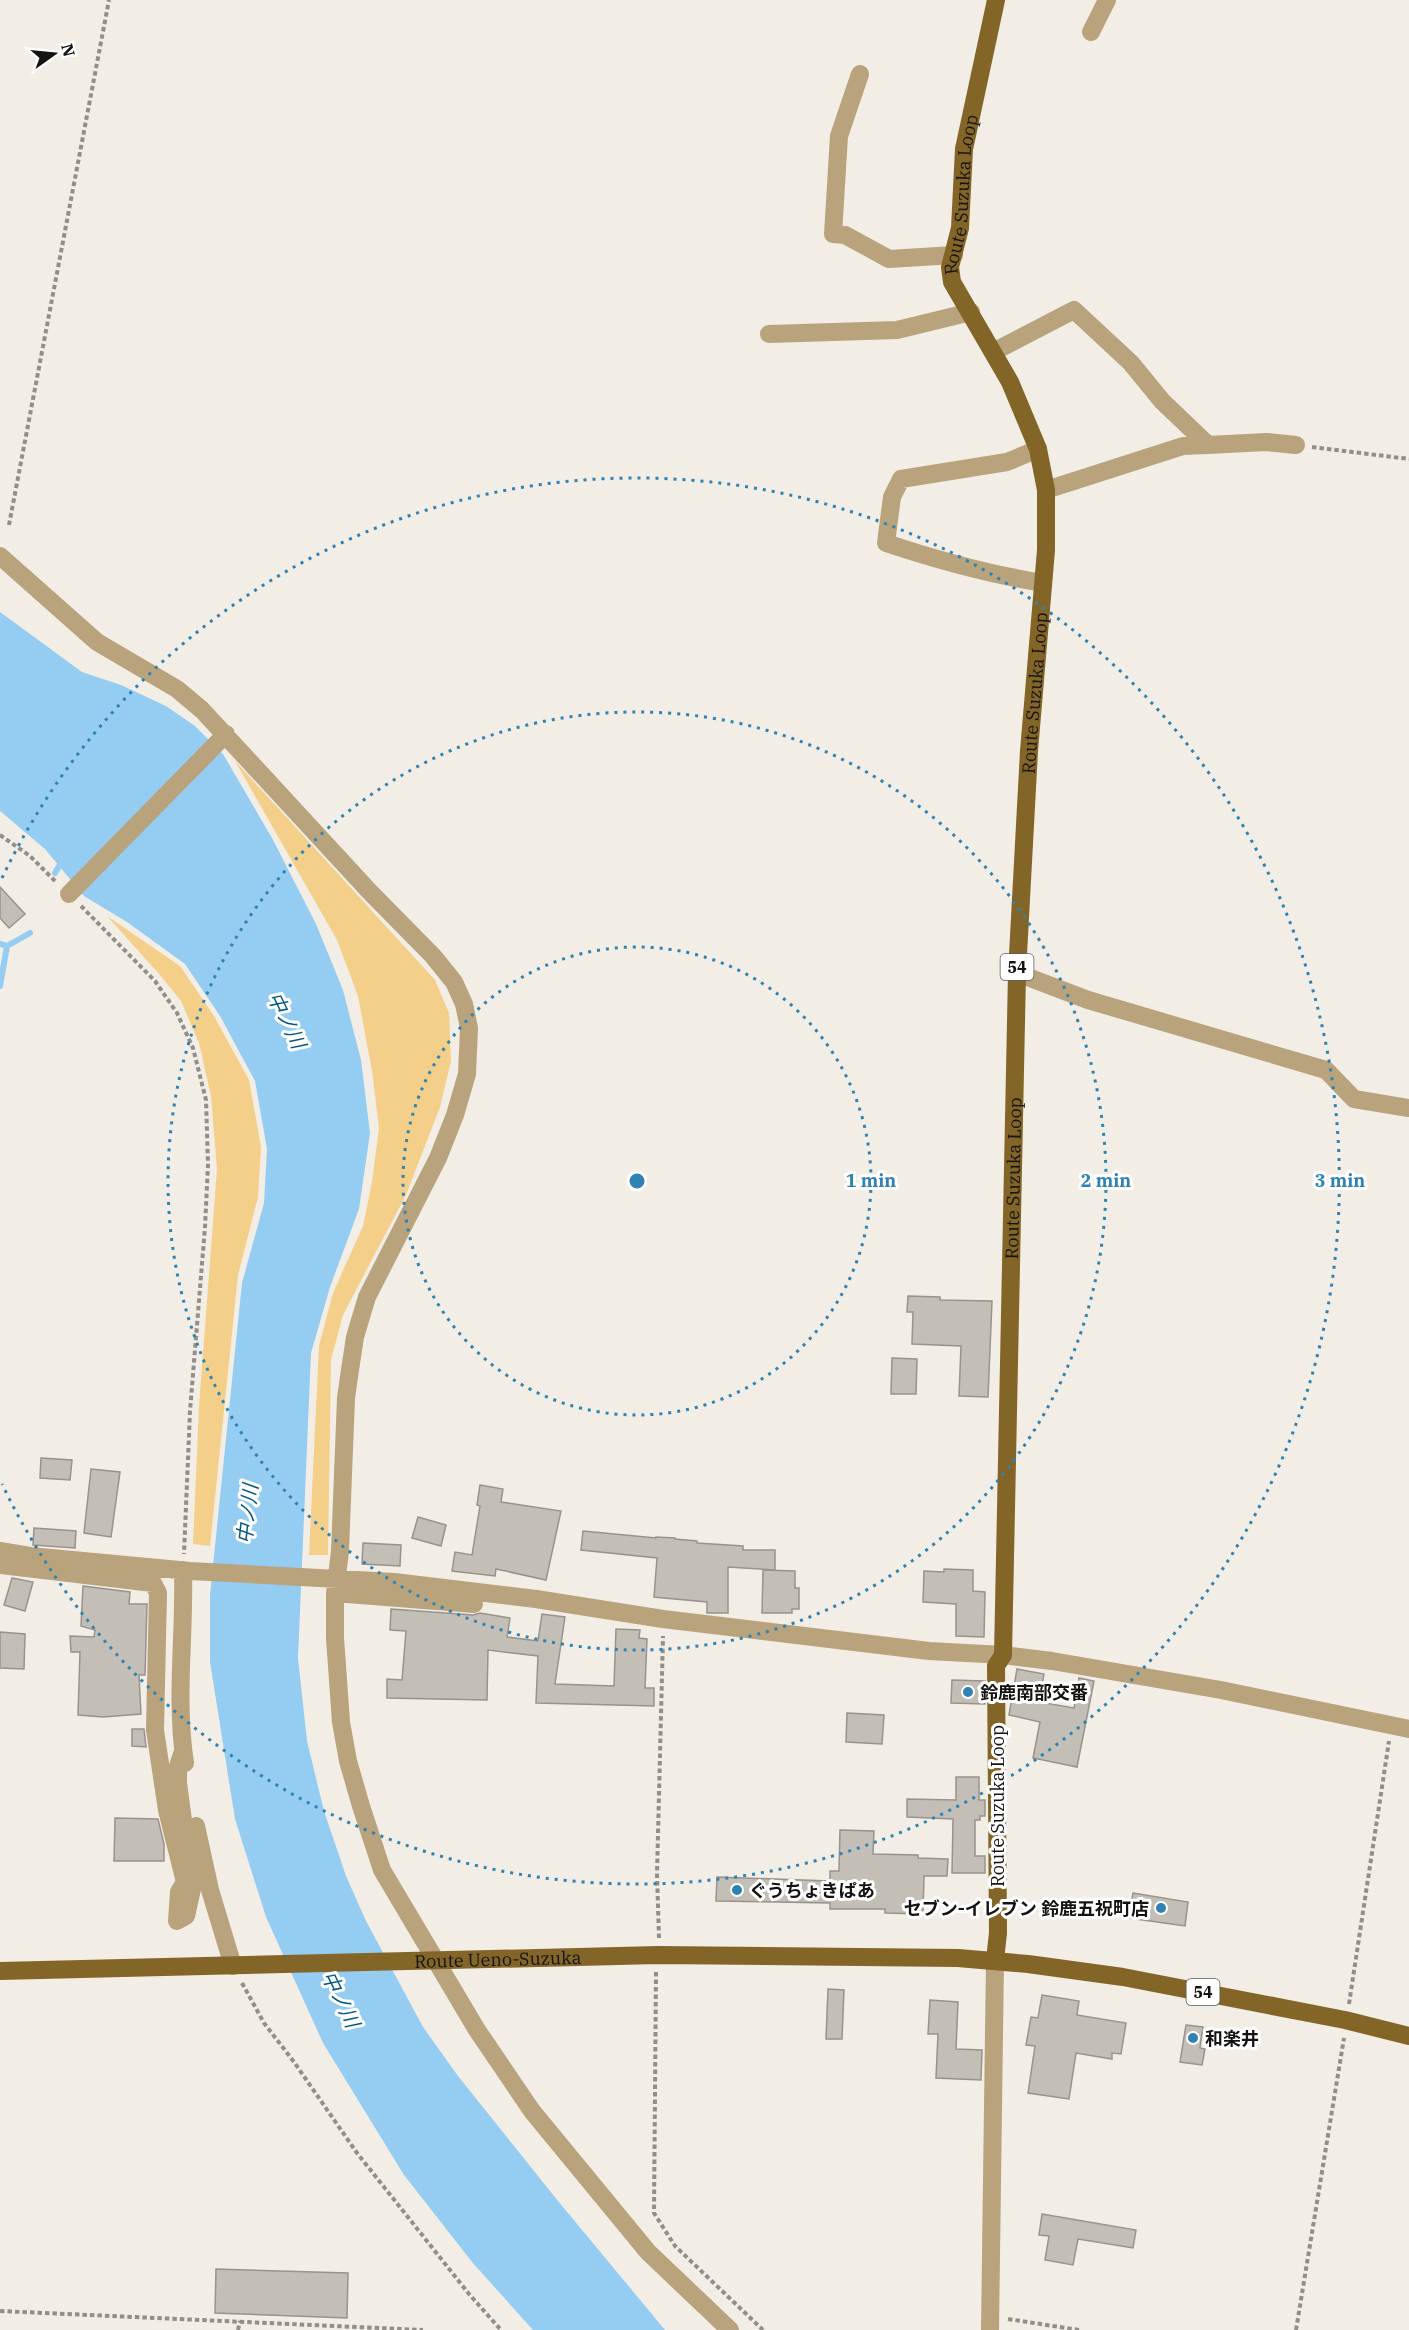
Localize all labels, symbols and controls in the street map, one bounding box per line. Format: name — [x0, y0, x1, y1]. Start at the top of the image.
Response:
north arrow — [24, 24, 84, 84]
text: N — [57, 41, 80, 59]
street label: Route Suzuka Loop — [938, 112, 983, 276]
street label: Route Suzuka Loop — [1016, 611, 1052, 774]
road number: 54 — [1000, 954, 1034, 980]
water label: 中ノ川 — [262, 987, 313, 1055]
street label: Route Suzuka Loop — [1000, 1097, 1026, 1260]
text: 1 min — [846, 1169, 896, 1192]
text: 2 min — [1081, 1169, 1131, 1192]
text: 3 min — [1315, 1169, 1365, 1192]
centre of rings — [627, 1171, 647, 1191]
water label: 中ノ川 — [230, 1481, 264, 1545]
place label: 鈴鹿南部交番 — [980, 1681, 1088, 1704]
marker: 鈴鹿南部交番 — [961, 1685, 975, 1699]
street label: Route Suzuka Loop — [986, 1725, 1009, 1887]
place label: ぐうちょきぱあ — [749, 1879, 875, 1902]
marker: ぐうちょきぱあ — [730, 1883, 744, 1897]
place label: セブン-イレブン 鈴鹿五祝町店 — [904, 1897, 1149, 1920]
marker: セブン-イレブン 鈴鹿五祝町店 — [1154, 1901, 1168, 1915]
street label: Route Ueno-Suzuka — [414, 1945, 582, 1972]
water label: 中ノ川 — [316, 1966, 367, 2034]
road number: 54 — [1186, 1979, 1220, 2005]
place label: 和楽井 — [1205, 2027, 1259, 2050]
marker: 和楽井 — [1186, 2031, 1200, 2045]

